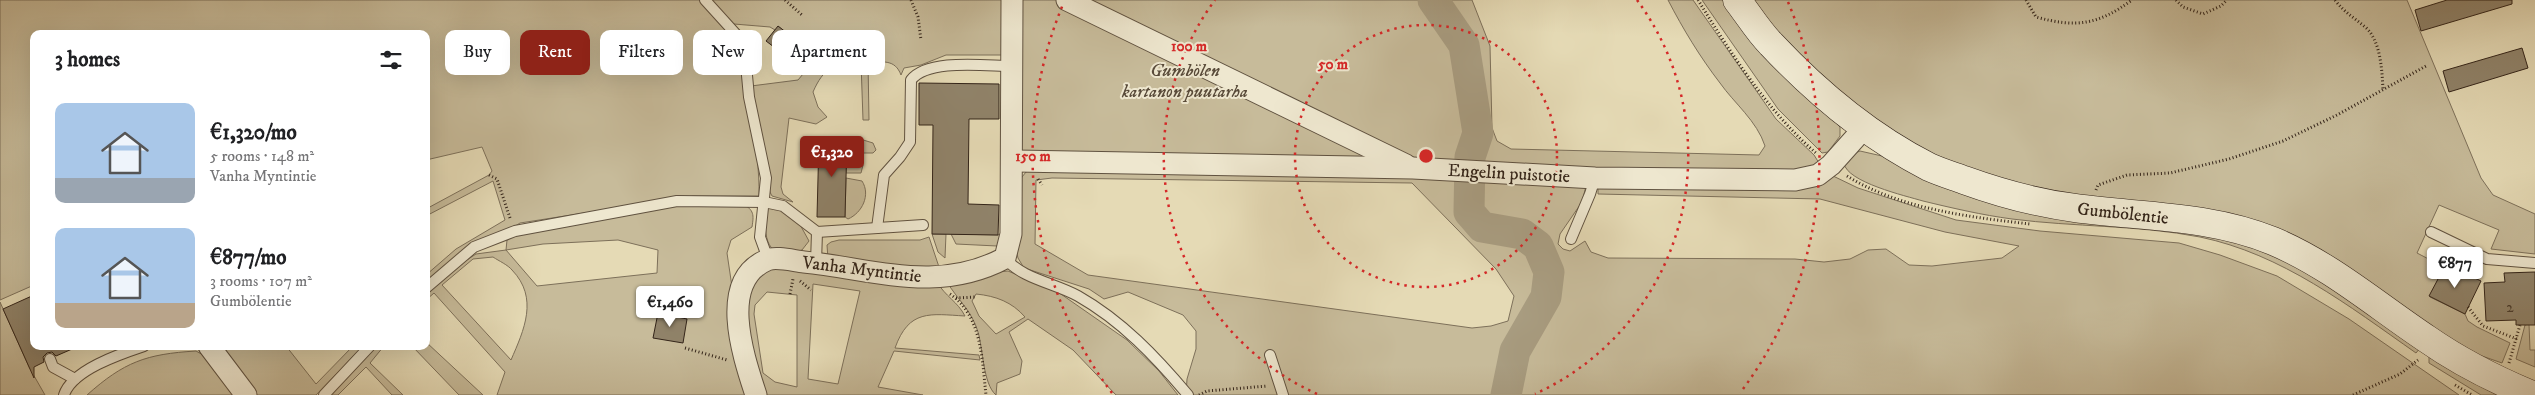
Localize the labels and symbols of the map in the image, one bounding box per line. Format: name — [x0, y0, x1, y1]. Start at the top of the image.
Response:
text: 100 m — [1171, 37, 1208, 56]
text: 50 m — [1317, 55, 1349, 74]
park label: Gumbölen kartanon puutarha — [1121, 60, 1248, 103]
pin: €1,320 — [791, 136, 873, 178]
text: 150 m — [1015, 147, 1051, 166]
centre of rings — [1417, 147, 1435, 165]
street label: Engelin puistotie — [1447, 160, 1571, 188]
street label: Gumbölentie — [2076, 198, 2170, 230]
pin: €877 — [2425, 246, 2485, 289]
street label: Vanha Myntintie — [800, 252, 923, 288]
pin: €1,460 — [629, 286, 711, 328]
house number: 2 — [2506, 298, 2514, 317]

